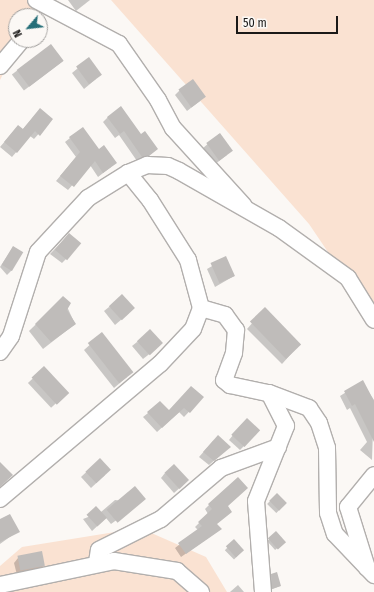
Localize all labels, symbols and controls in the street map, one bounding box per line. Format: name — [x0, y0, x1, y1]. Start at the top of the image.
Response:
north arrow — [8, 8, 48, 48]
scale bar — [238, 8, 340, 34]
text: 50 m — [243, 16, 267, 30]
text: N — [11, 27, 25, 39]

